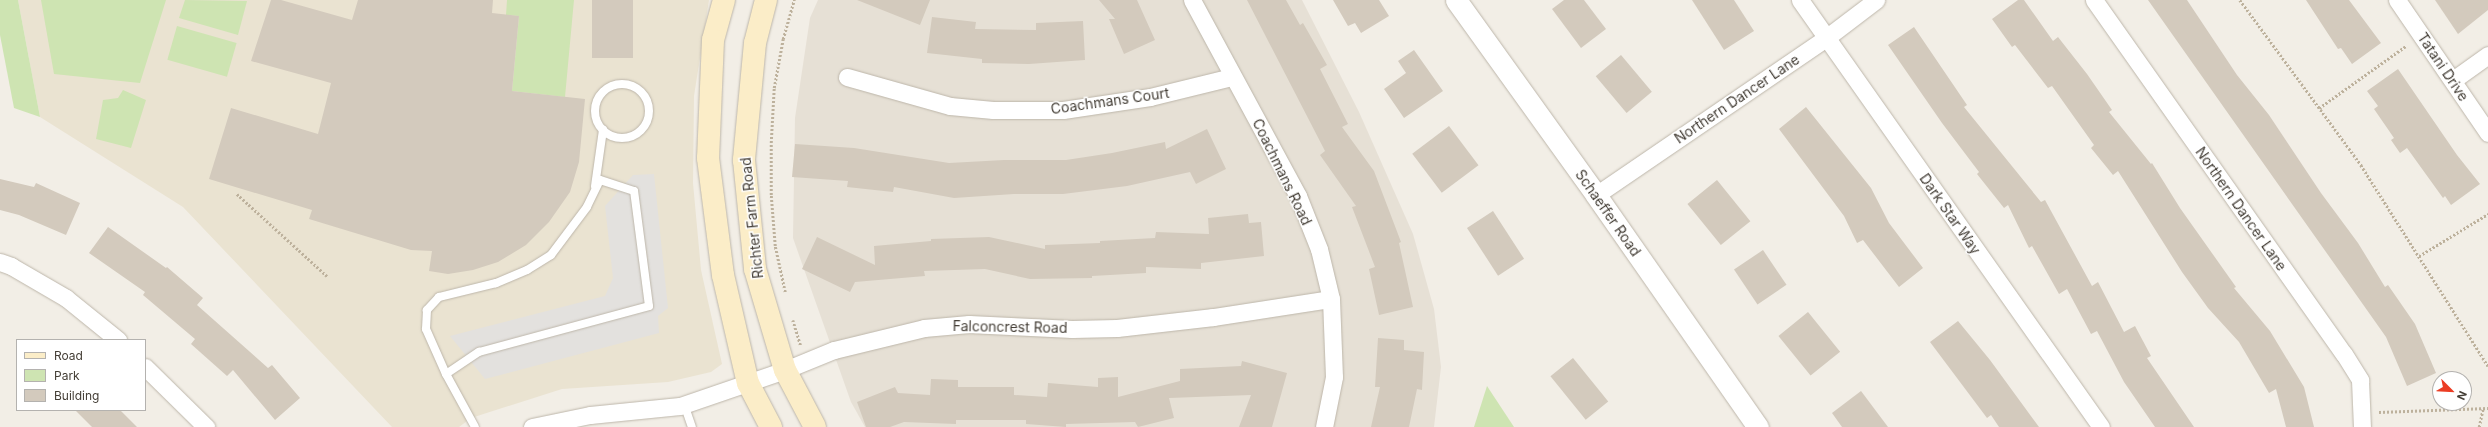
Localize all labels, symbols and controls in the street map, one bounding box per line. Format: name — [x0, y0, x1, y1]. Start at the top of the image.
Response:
street label: Tatani Drive — [2414, 30, 2472, 104]
street label: Northern Dancer Lane — [1671, 51, 1803, 147]
street label: Coachmans Court — [1050, 84, 1170, 118]
street label: Coachmans Road — [1249, 116, 1315, 228]
street label: Northern Dancer Lane — [2192, 144, 2290, 274]
street label: Richter Farm Road — [737, 157, 767, 279]
street label: Schaeffer Road — [1572, 166, 1644, 260]
street label: Dark Star Way — [1916, 171, 1984, 257]
street label: Falconcrest Road — [953, 318, 1067, 336]
legend — [16, 339, 146, 411]
text: Road — [54, 348, 83, 363]
text: Park — [54, 368, 80, 383]
north arrow — [2432, 371, 2472, 411]
text: Building — [54, 388, 99, 403]
text: N — [2454, 389, 2470, 402]

